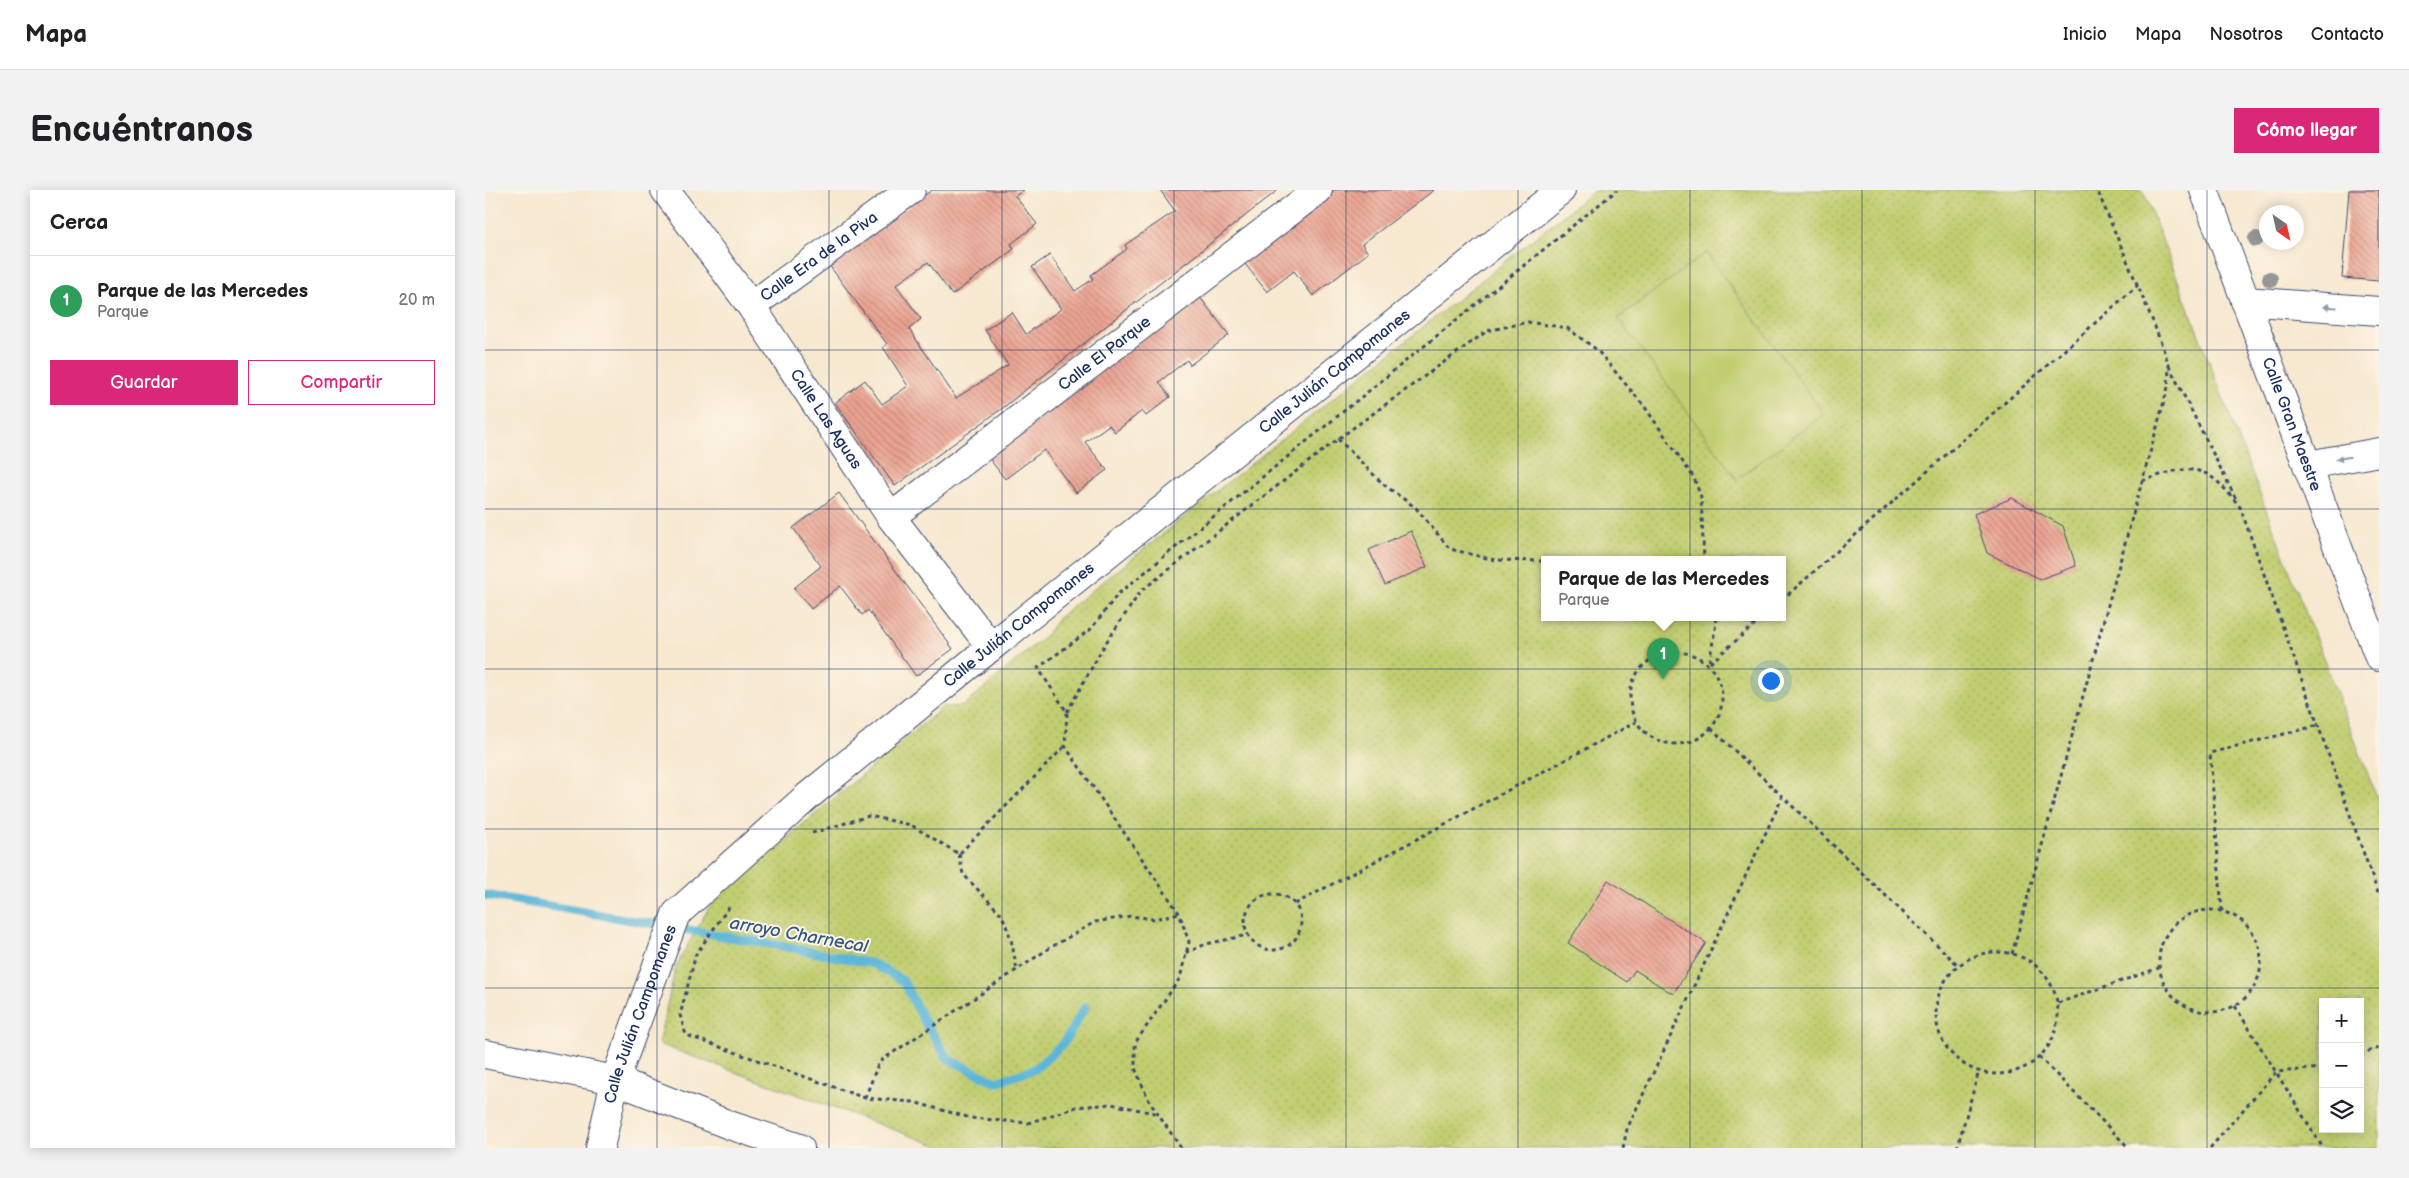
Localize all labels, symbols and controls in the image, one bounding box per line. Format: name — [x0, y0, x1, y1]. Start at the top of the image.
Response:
text: Mapa — [25, 20, 87, 49]
text: Inicio — [2063, 24, 2107, 45]
text: Mapa — [2135, 24, 2181, 45]
text: Nosotros — [2209, 24, 2283, 45]
text: Contacto — [2311, 24, 2384, 45]
button: Cómo llegar — [2234, 108, 2379, 153]
text: Encuéntranos — [30, 109, 253, 152]
north arrow — [2259, 205, 2304, 250]
street label: Calle Era de la Piva — [757, 208, 881, 306]
text: Cerca — [50, 210, 108, 235]
text: Parque de las Mercedes — [97, 280, 308, 303]
text: 1 — [63, 291, 69, 310]
text: 20 m — [399, 291, 435, 310]
text: Parque — [97, 303, 149, 322]
one-way arrow — [2322, 303, 2338, 311]
street label: Calle Julián Campomanes — [1255, 305, 1414, 438]
street label: Calle El Parque — [1055, 312, 1155, 395]
street label: Calle Gran Maestre — [2258, 355, 2326, 494]
button: Guardar — [50, 360, 238, 405]
button: Compartir — [248, 360, 435, 405]
street label: Calle Las Aguas — [786, 365, 866, 473]
one-way arrow — [2335, 455, 2351, 463]
popup — [1541, 556, 1786, 621]
street label: Calle Julián Campomanes — [939, 558, 1098, 691]
text: Parque de las Mercedes — [1558, 568, 1769, 591]
text: Parque — [1558, 591, 1610, 610]
pin: 1 — [1647, 638, 1679, 679]
your location — [1758, 668, 1784, 694]
water label: arroyo Charnecal — [728, 913, 871, 958]
street label: Calle Julián Campomanes — [601, 922, 681, 1105]
map controls — [2319, 998, 2364, 1133]
button: + — [2319, 998, 2364, 1043]
button: − — [2319, 1043, 2364, 1088]
button: layers — [2319, 1088, 2364, 1133]

